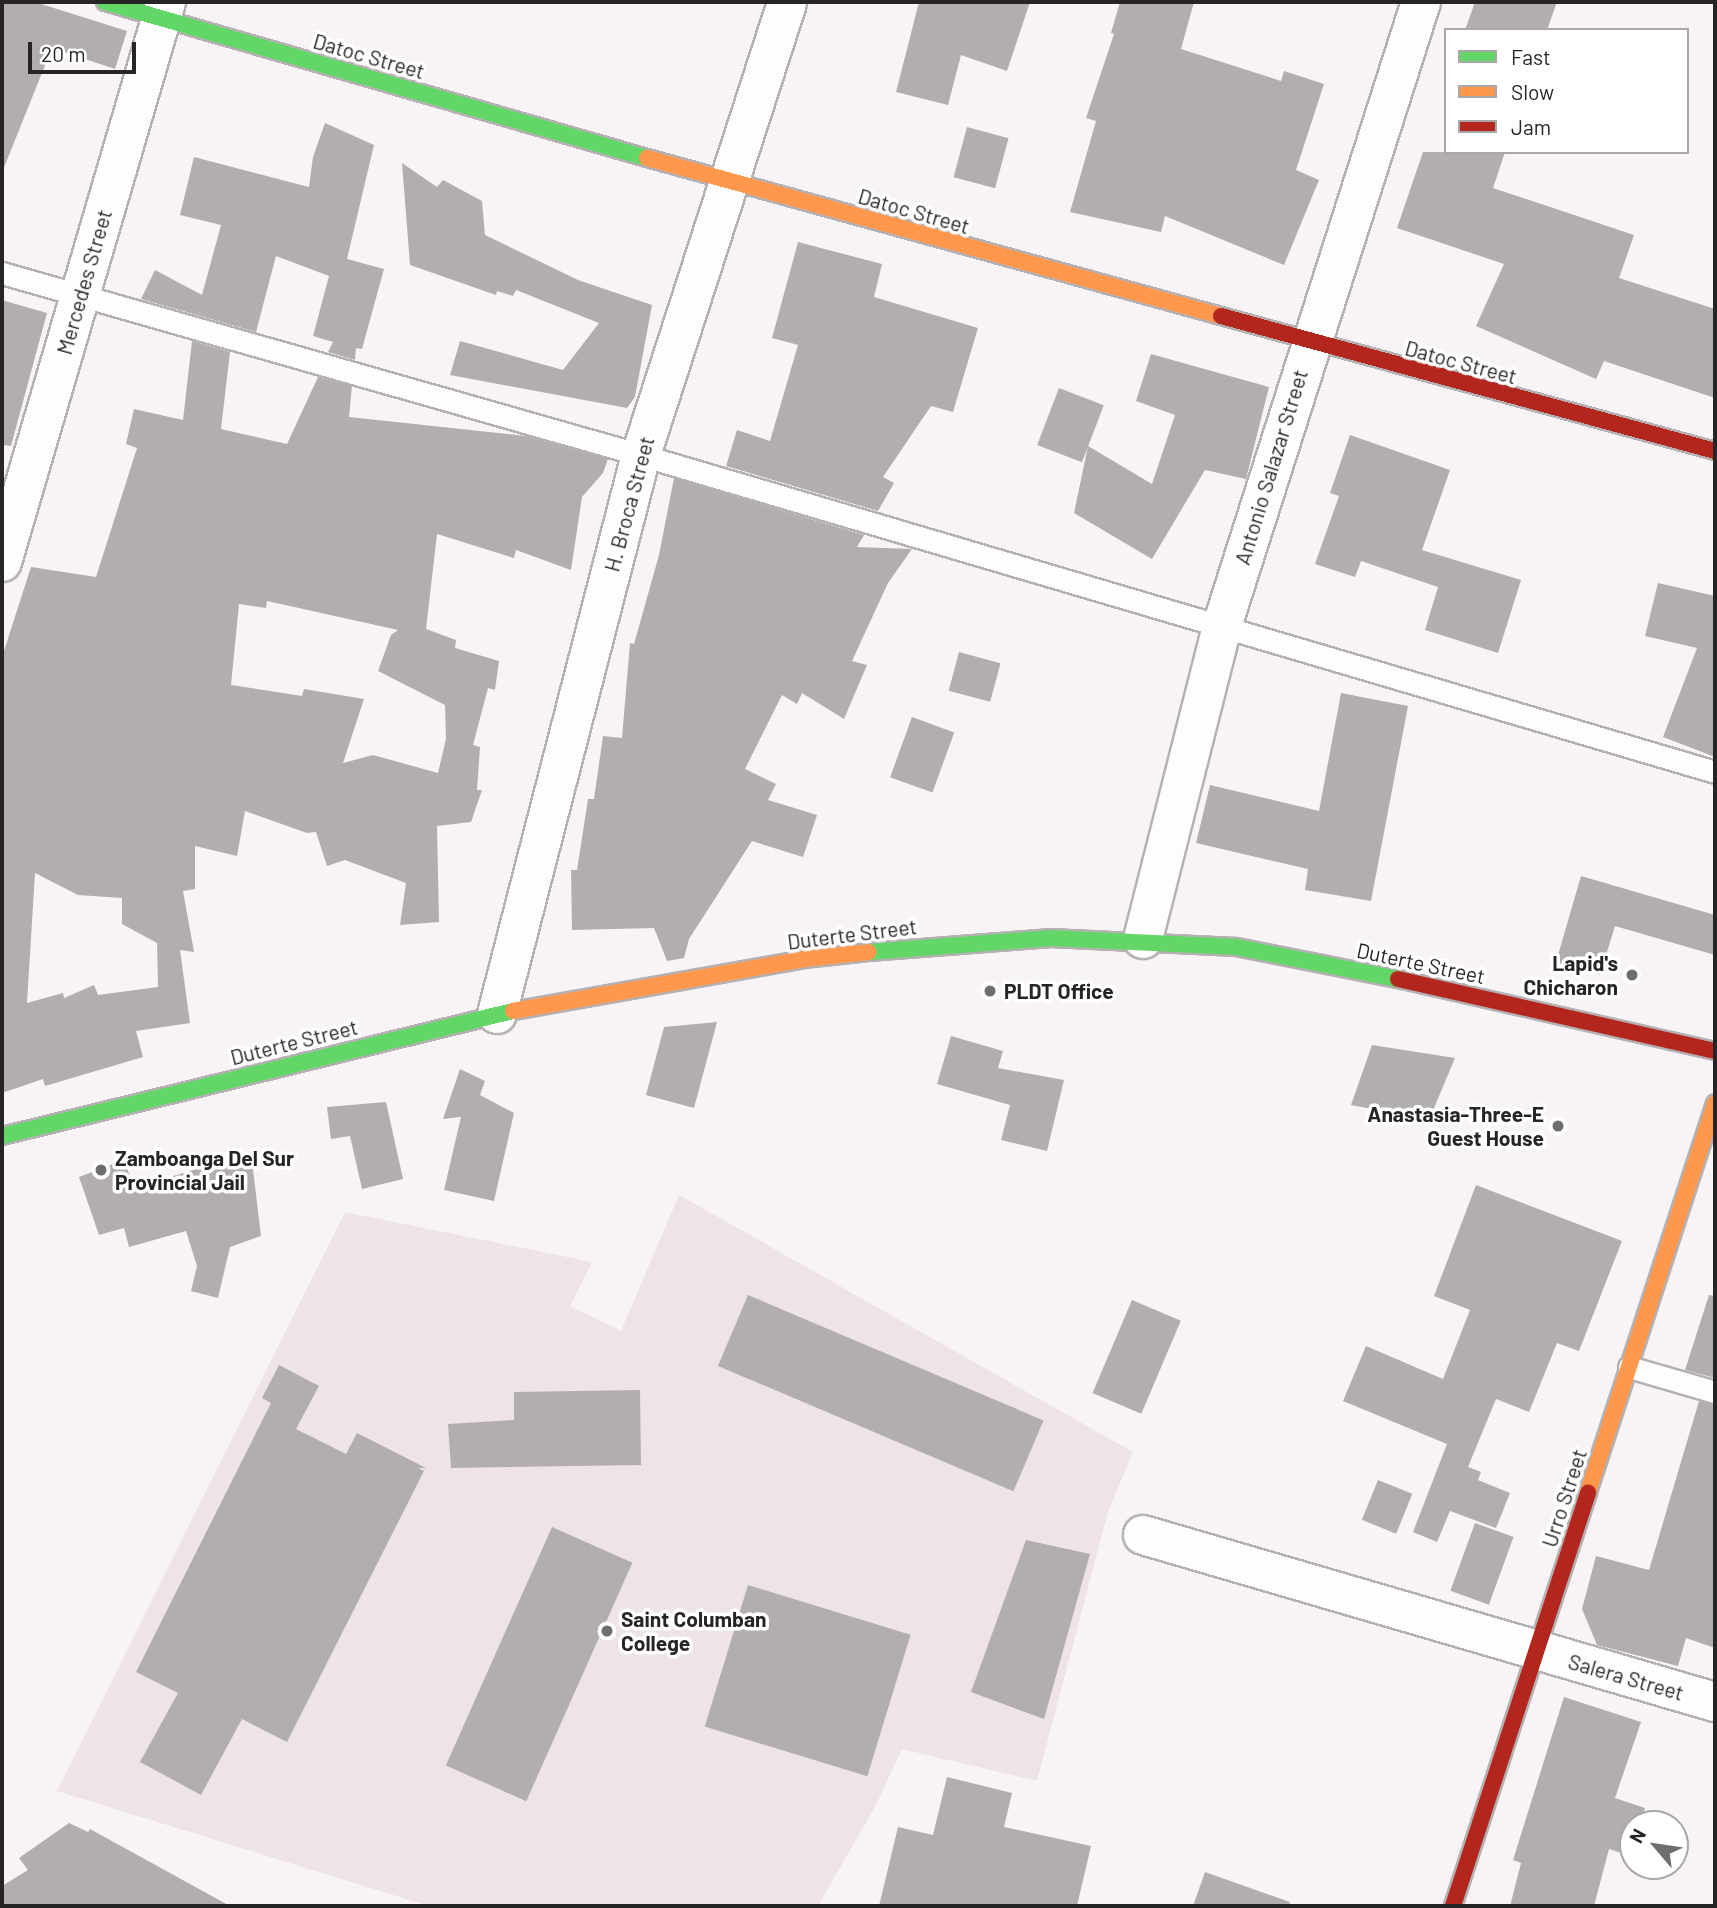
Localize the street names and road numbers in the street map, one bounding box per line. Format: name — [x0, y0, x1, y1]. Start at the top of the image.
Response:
street label: Datoc Street — [310, 28, 428, 84]
street label: Datoc Street — [855, 183, 973, 239]
street label: Mercedes Street — [51, 206, 117, 358]
street label: Datoc Street — [1402, 335, 1520, 389]
street label: Antonio Salazar Street — [1229, 366, 1313, 568]
street label: H. Broca Street — [599, 434, 659, 574]
street label: Duterte Street — [786, 914, 918, 954]
street label: Duterte Street — [1355, 937, 1487, 989]
street label: Duterte Street — [228, 1014, 360, 1070]
street label: Urro Street — [1536, 1446, 1592, 1550]
street label: Salera Street — [1565, 1649, 1687, 1705]

